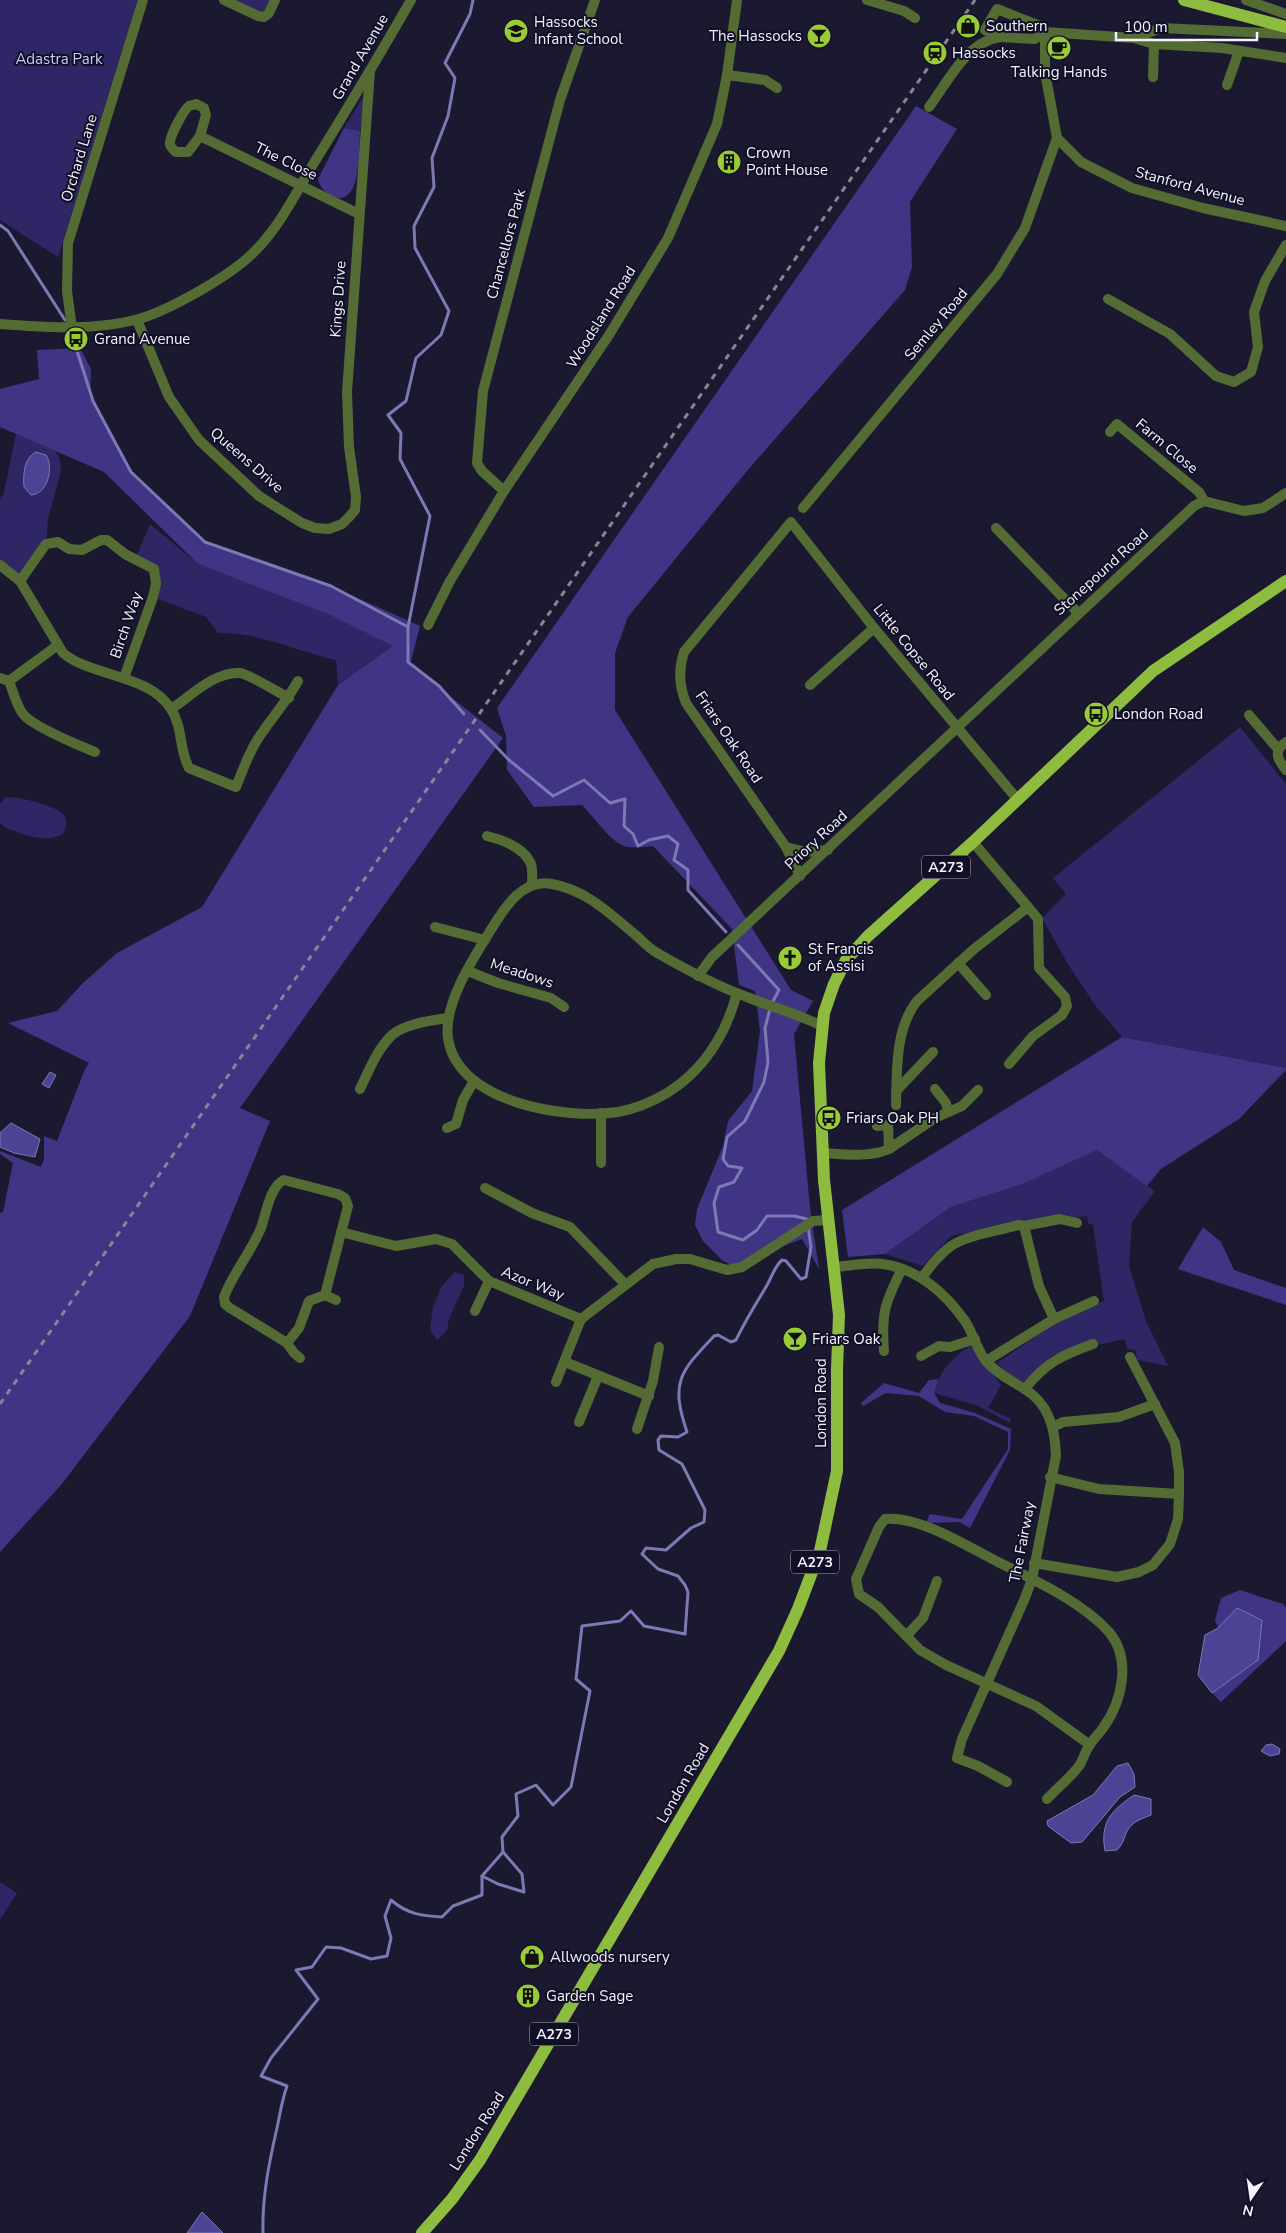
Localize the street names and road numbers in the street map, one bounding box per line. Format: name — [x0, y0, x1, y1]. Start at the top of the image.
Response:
street label: Grand Avenue — [327, 10, 393, 104]
street label: Orchard Lane — [56, 112, 102, 204]
street label: The Close — [251, 137, 321, 185]
street label: Stanford Avenue — [1133, 162, 1247, 210]
street label: Chancellors Park — [482, 186, 530, 301]
street label: Kings Drive — [325, 260, 351, 338]
street label: Woodsland Road — [562, 262, 640, 372]
street label: Semley Road — [900, 284, 972, 364]
street label: Farm Close — [1131, 414, 1203, 478]
street label: Queens Drive — [206, 423, 288, 497]
street label: Stonepound Road — [1049, 524, 1153, 620]
street label: Birch Way — [105, 589, 147, 661]
street label: Little Copse Road — [869, 600, 959, 704]
street label: Friars Oak Road — [691, 687, 767, 787]
street label: Priory Road — [780, 806, 852, 874]
road number: A273 — [922, 856, 970, 879]
street label: Meadows — [488, 953, 556, 993]
street label: Azor Way — [498, 1261, 568, 1305]
street label: London Road — [811, 1358, 831, 1448]
street label: The Fairway — [1004, 1499, 1040, 1584]
road number: A273 — [791, 1550, 839, 1574]
street label: London Road — [652, 1739, 714, 1827]
road number: A273 — [530, 2022, 578, 2046]
street label: London Road — [445, 2088, 509, 2174]

